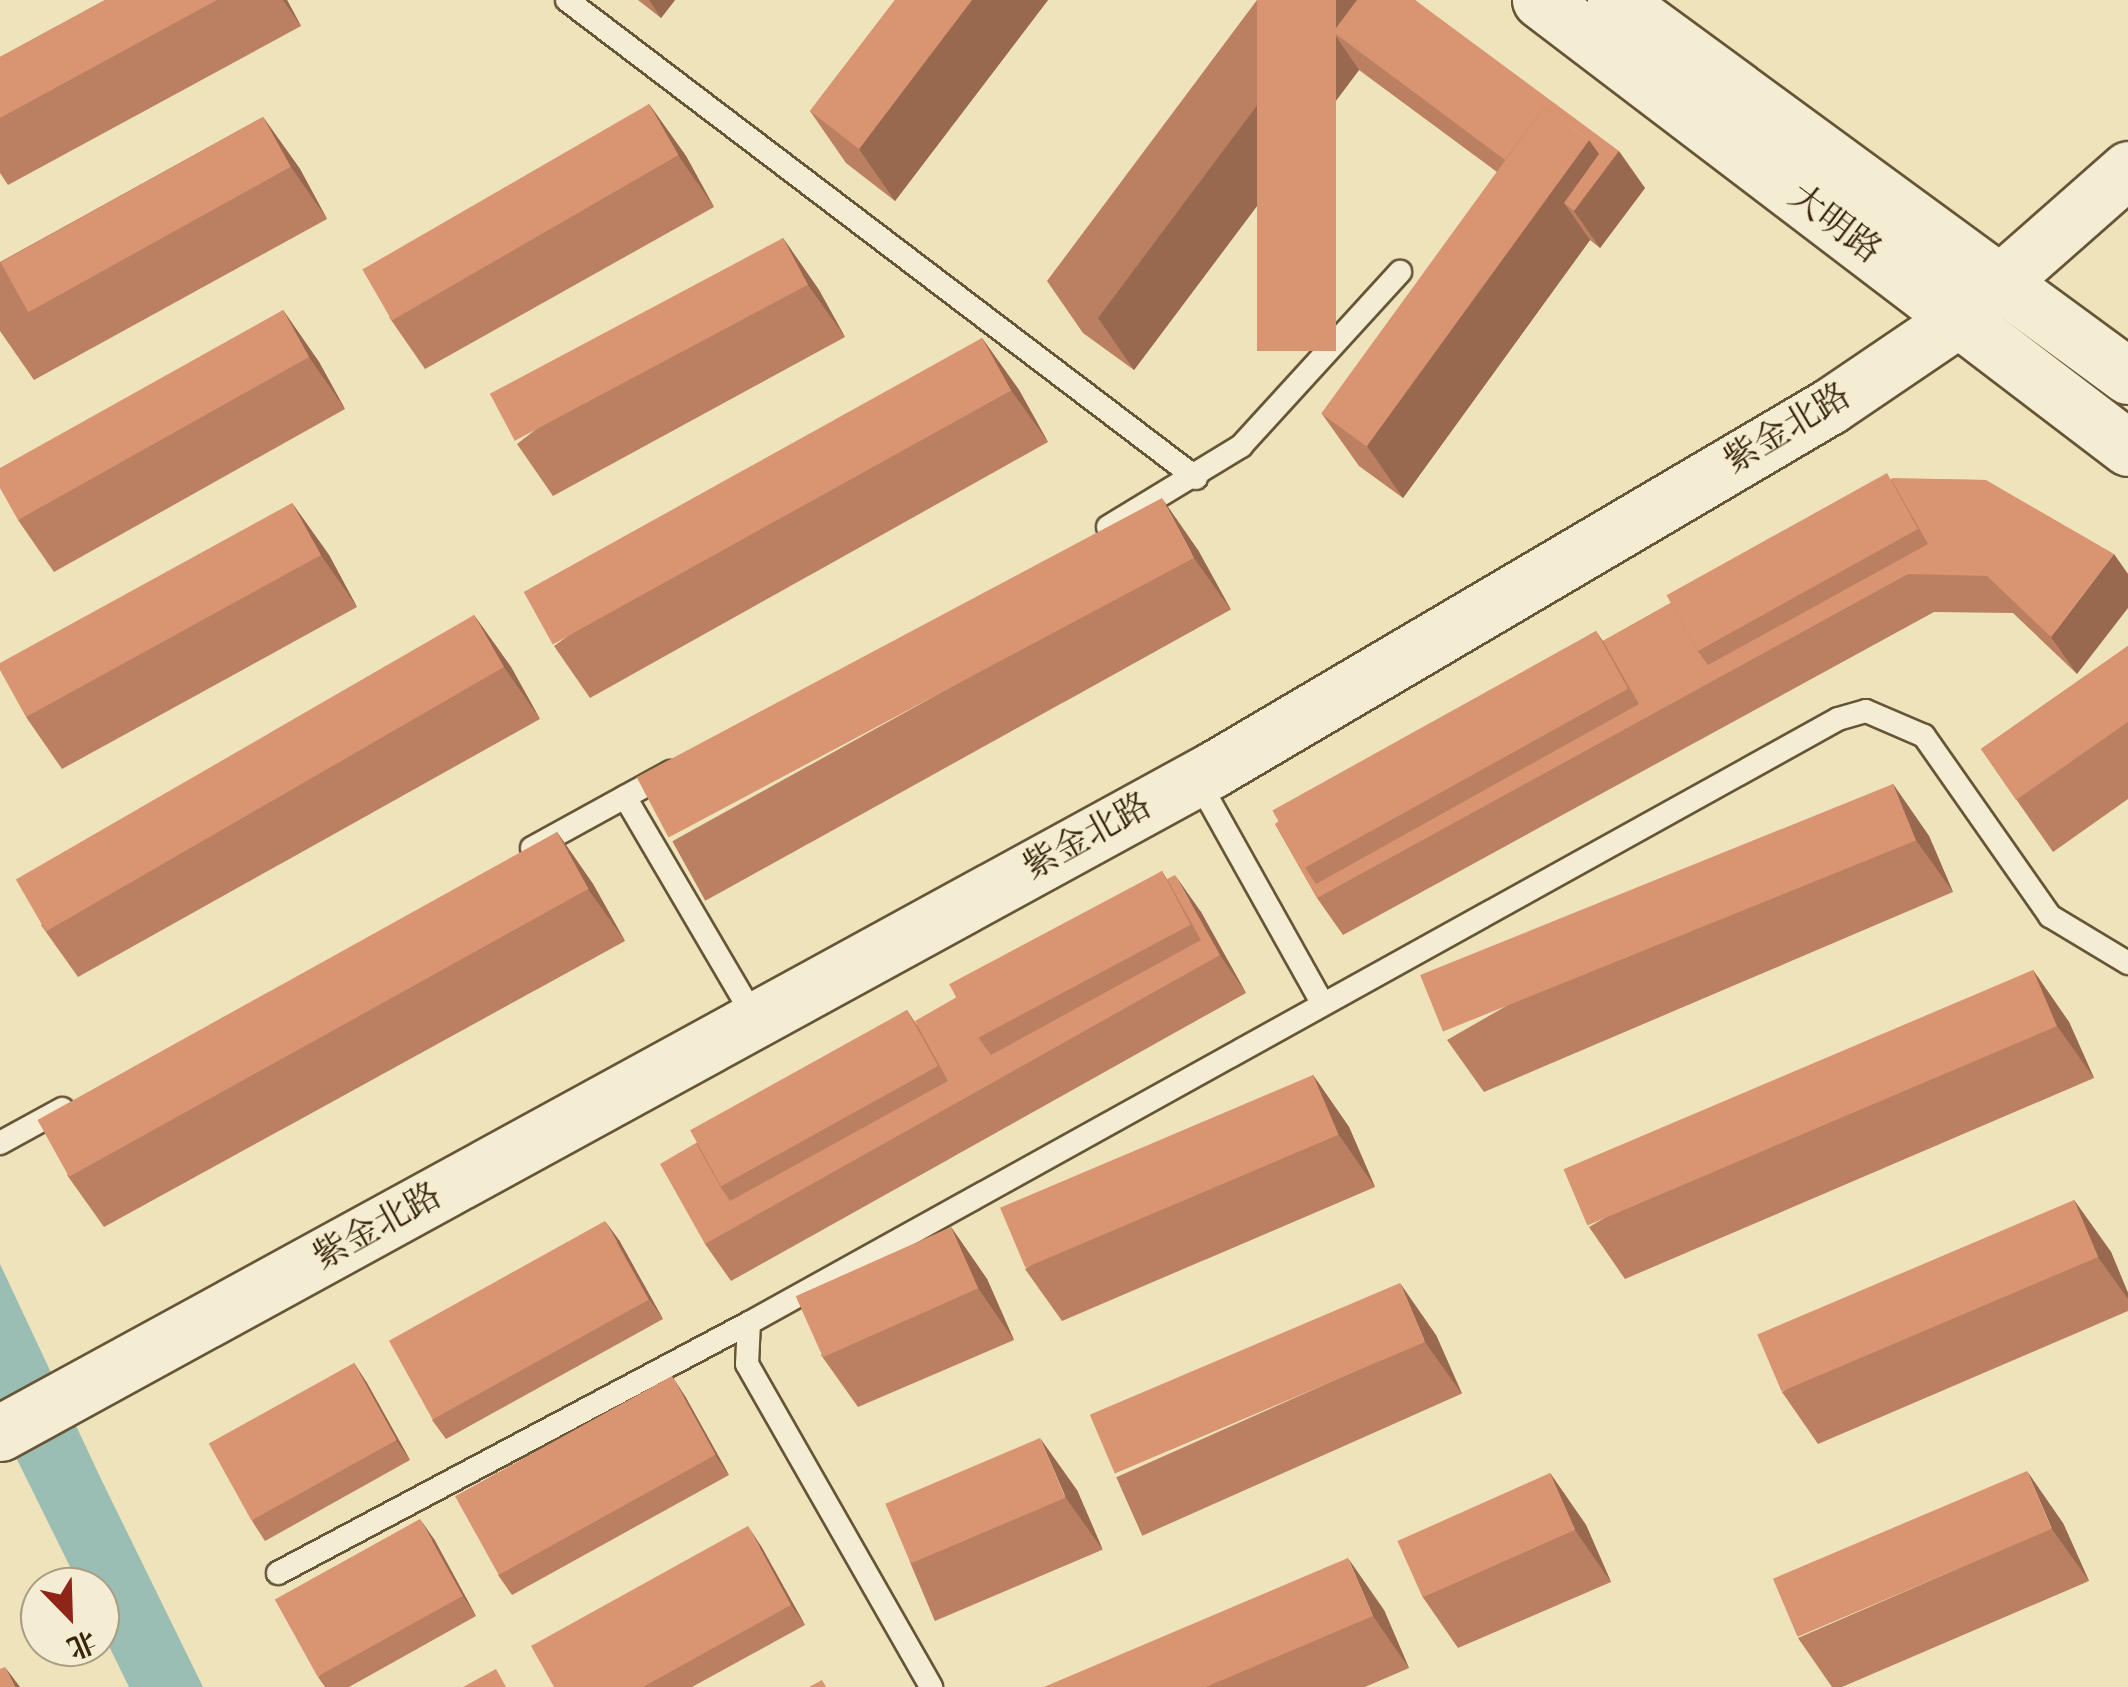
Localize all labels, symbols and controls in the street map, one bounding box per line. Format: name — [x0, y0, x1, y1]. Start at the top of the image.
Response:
street label: 大明路 — [1779, 177, 1889, 273]
street label: 紫金北路 — [1717, 376, 1859, 484]
street label: 紫金北路 — [1017, 786, 1159, 890]
street label: 紫金北路 — [307, 1176, 449, 1280]
north arrow — [20, 1567, 120, 1667]
text: 北 — [63, 1624, 99, 1661]

